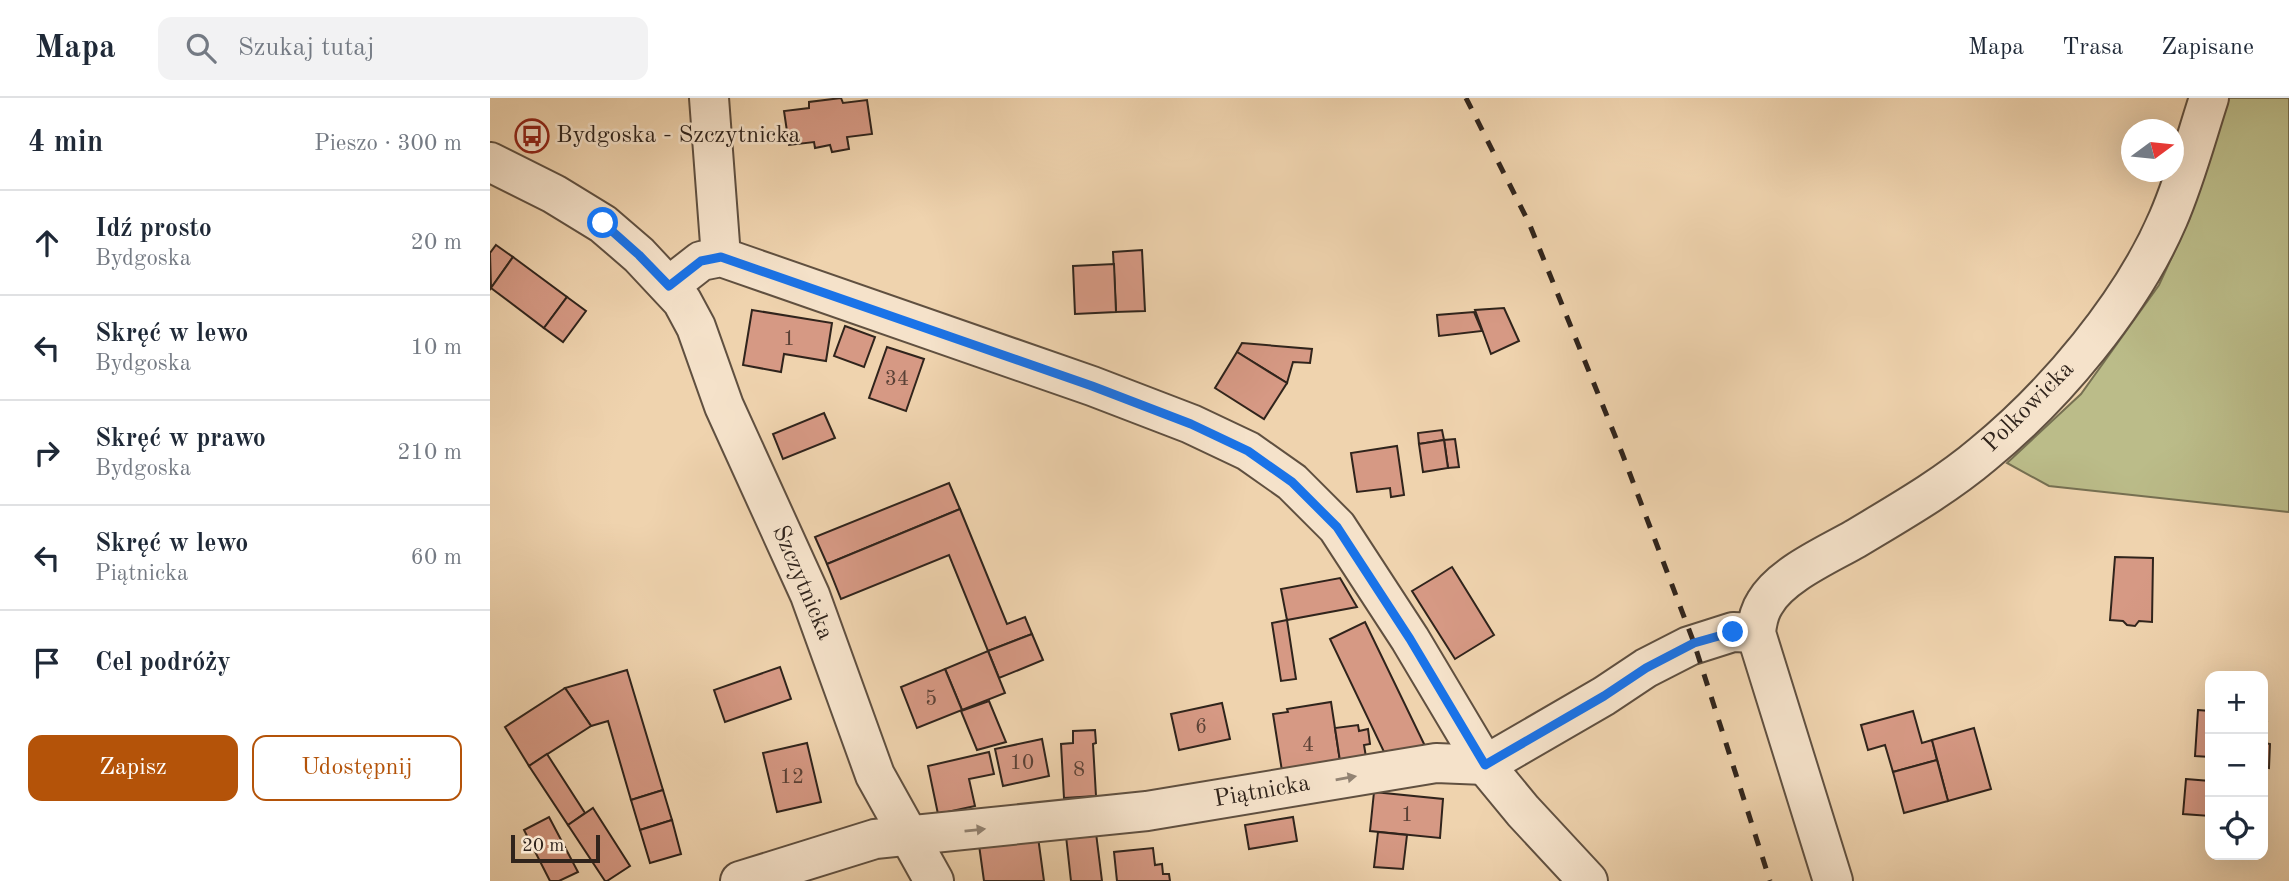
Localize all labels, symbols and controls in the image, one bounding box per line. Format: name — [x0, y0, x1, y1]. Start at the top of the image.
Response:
search box — [158, 17, 648, 80]
icon: search — [182, 29, 220, 67]
text: Mapa — [35, 32, 116, 65]
text: Szukaj tutaj — [238, 35, 375, 61]
text: Mapa — [1968, 36, 2024, 60]
text: Trasa — [2062, 36, 2123, 60]
text: Zapisane — [2161, 36, 2254, 60]
bus stop icon: Bydgoska - Szczytnicka — [513, 117, 551, 155]
north arrow — [2121, 119, 2184, 182]
place label: Bydgoska - Szczytnicka — [556, 124, 801, 148]
text: 4 min — [28, 128, 103, 158]
text: Pieszo · 300 m — [314, 132, 462, 155]
route start — [587, 207, 618, 238]
text: Idź prosto — [95, 216, 212, 242]
icon: ahead — [28, 224, 66, 262]
text: 20 m — [411, 231, 462, 254]
text: Bydgoska — [95, 247, 191, 270]
text: Skręć w lewo — [95, 321, 248, 347]
icon: left — [28, 329, 66, 367]
house number: 1 — [783, 329, 795, 350]
text: 10 m — [411, 336, 462, 359]
text: Bydgoska — [95, 352, 191, 375]
street label: Polkowicka — [1979, 357, 2079, 457]
house number: 34 — [885, 369, 909, 390]
text: Skręć w prawo — [95, 426, 266, 452]
icon: right — [28, 434, 66, 472]
text: 210 m — [397, 441, 462, 464]
text: Bydgoska — [95, 457, 191, 480]
street label: Szczytnicka — [767, 522, 837, 644]
text: Skręć w lewo — [95, 531, 248, 557]
icon: left — [28, 539, 66, 577]
text: 60 m — [411, 546, 462, 569]
text: Piątnicka — [95, 562, 188, 585]
route end — [1717, 616, 1748, 647]
icon: arrive — [28, 644, 66, 682]
text: Cel podróży — [95, 650, 231, 676]
map controls — [2205, 671, 2268, 860]
button: + — [2205, 671, 2268, 734]
house number: 5 — [925, 689, 937, 710]
house number: 6 — [1195, 717, 1207, 738]
button: − — [2205, 734, 2268, 797]
button: Zapisz — [28, 735, 238, 801]
button: Udostępnij — [252, 735, 462, 801]
house number: 4 — [1302, 735, 1314, 756]
house number: 10 — [1010, 753, 1034, 774]
house number: 8 — [1073, 760, 1085, 781]
house number: 12 — [780, 767, 804, 788]
street label: Piątnicka — [1212, 772, 1312, 812]
one-way arrow — [1335, 772, 1357, 783]
button: locate — [2205, 797, 2268, 860]
house number: 1 — [1401, 805, 1413, 826]
one-way arrow — [964, 824, 986, 835]
scale bar — [511, 832, 600, 864]
text: 20 m — [522, 837, 564, 856]

